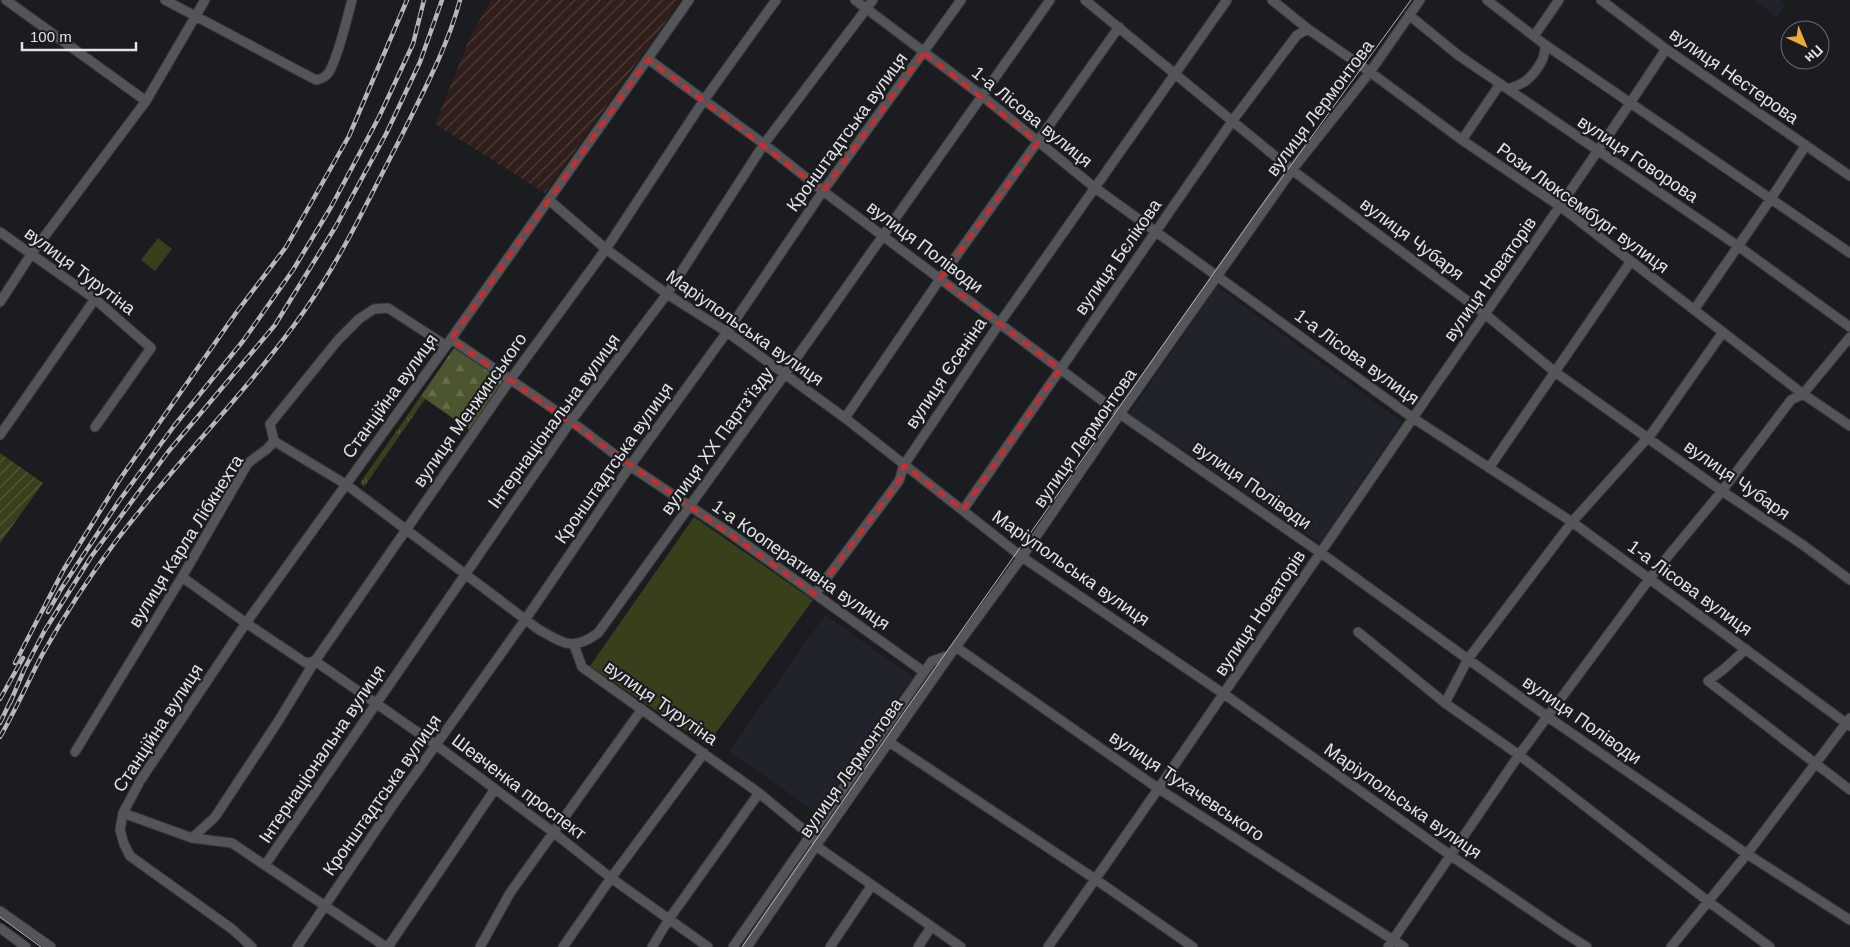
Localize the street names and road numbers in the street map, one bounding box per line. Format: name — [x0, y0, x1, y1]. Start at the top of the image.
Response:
street label: вулиця Нестерова — [1666, 24, 1803, 129]
street label: вулиця Лермонтова — [1262, 35, 1378, 180]
street label: Кронштадтська вулиця — [783, 49, 911, 215]
street label: 1-а Лісова вулиця — [968, 62, 1096, 172]
street label: вулиця Говорова — [1574, 111, 1703, 207]
street label: Рози Люксембург вулиця — [1493, 139, 1673, 277]
street label: вулиця Чубаря — [1356, 194, 1468, 284]
street label: вулиця Бєлікова — [1071, 195, 1166, 319]
street label: вулиця Поліводи — [863, 197, 987, 297]
street label: вулиця Новаторів — [1440, 213, 1540, 345]
street label: вулиця Турутіна — [21, 223, 140, 320]
street label: Маріупольська вулиця — [662, 266, 828, 390]
street label: 1-а Лісова вулиця — [1291, 305, 1423, 409]
street label: вулиця Єсеніна — [902, 313, 991, 432]
street label: вулиця Менжинського — [409, 329, 531, 491]
street label: Станційна вулиця — [338, 330, 442, 462]
street label: Інтернаціональна вулиця — [484, 330, 624, 512]
street label: вулиця XX Партз'їзду — [657, 363, 777, 519]
street label: вулиця Лермонтова — [1029, 364, 1141, 511]
street label: Кронштадтська вулиця — [551, 379, 677, 547]
street label: вулиця Чубаря — [1680, 436, 1794, 524]
street label: вулиця Поліводи — [1189, 437, 1315, 533]
street label: вулиця Карла Лібкнехта — [125, 450, 248, 631]
street label: 1-а Кооперативна вулиця — [708, 496, 894, 634]
street label: Маріупольська вулиця — [988, 506, 1154, 630]
street label: 1-а Лісова вулиця — [1624, 536, 1756, 640]
street label: вулиця Новаторів — [1211, 546, 1309, 680]
street label: вулиця Турутіна — [601, 657, 722, 750]
street label: Станційна вулиця — [109, 660, 207, 796]
street label: Інтернаціональна вулиця — [255, 661, 389, 847]
street label: вулиця Поліводи — [1519, 672, 1645, 768]
street label: вулиця Лермонтова — [795, 694, 907, 841]
street label: Кронштадтська вулиця — [319, 711, 445, 879]
street label: вулиця Тухачевського — [1106, 727, 1268, 845]
street label: Шевченка проспект — [448, 730, 590, 844]
street label: Маріупольська вулиця — [1320, 739, 1486, 863]

